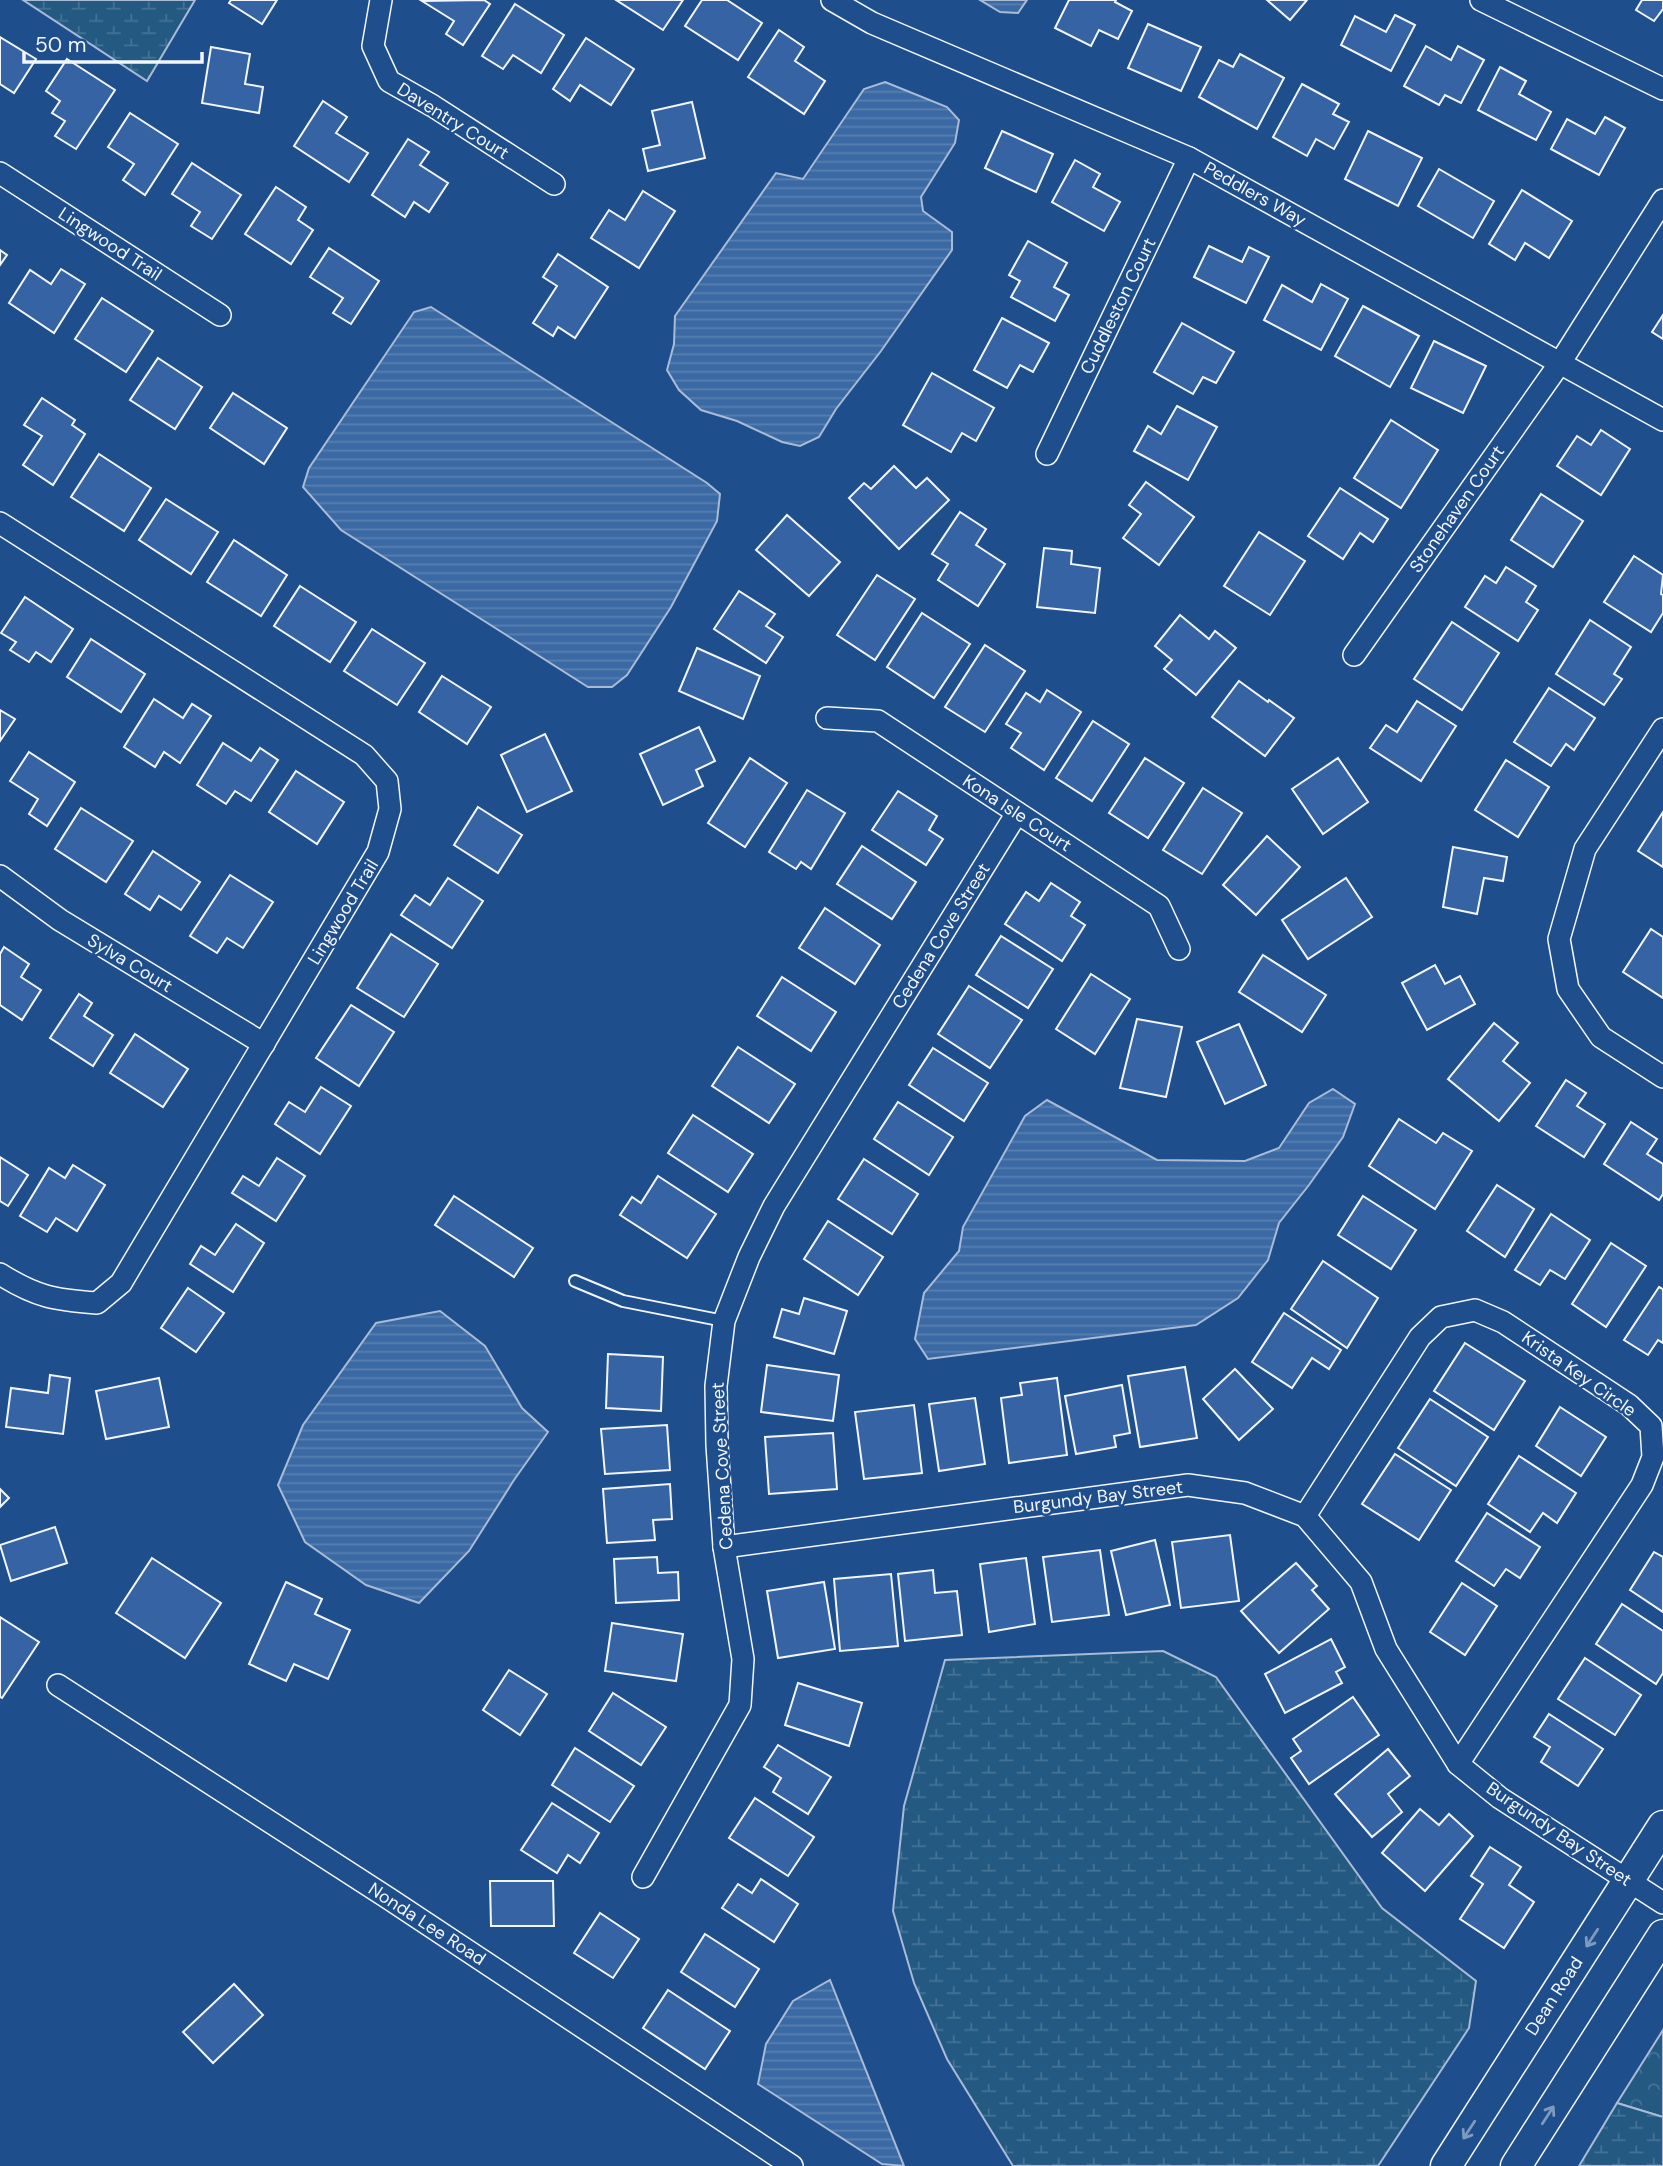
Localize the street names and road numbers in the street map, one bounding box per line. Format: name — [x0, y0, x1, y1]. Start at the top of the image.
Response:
street label: Daventry Court — [393, 77, 513, 165]
street label: Peddlers Way — [1200, 156, 1310, 232]
street label: Lingwood Trail — [54, 202, 166, 286]
street label: Cuddleston Court — [1075, 234, 1161, 378]
street label: Stonehaven Court — [1404, 441, 1510, 577]
street label: Kona Isle Court — [958, 769, 1076, 857]
street label: Lingwood Trail — [302, 855, 384, 969]
street label: Cedena Cove Street — [886, 859, 996, 1013]
street label: Sylva Court — [83, 928, 177, 998]
street label: Krista Key Circle — [1517, 1326, 1641, 1422]
street label: Cedena Cove Street — [706, 1382, 738, 1550]
street label: Burgundy Bay Street — [1012, 1475, 1184, 1519]
street label: Burgundy Bay Street — [1482, 1776, 1636, 1892]
street label: Nonda Lee Road — [364, 1877, 490, 1971]
street label: Dean Road — [1520, 1952, 1588, 2040]

